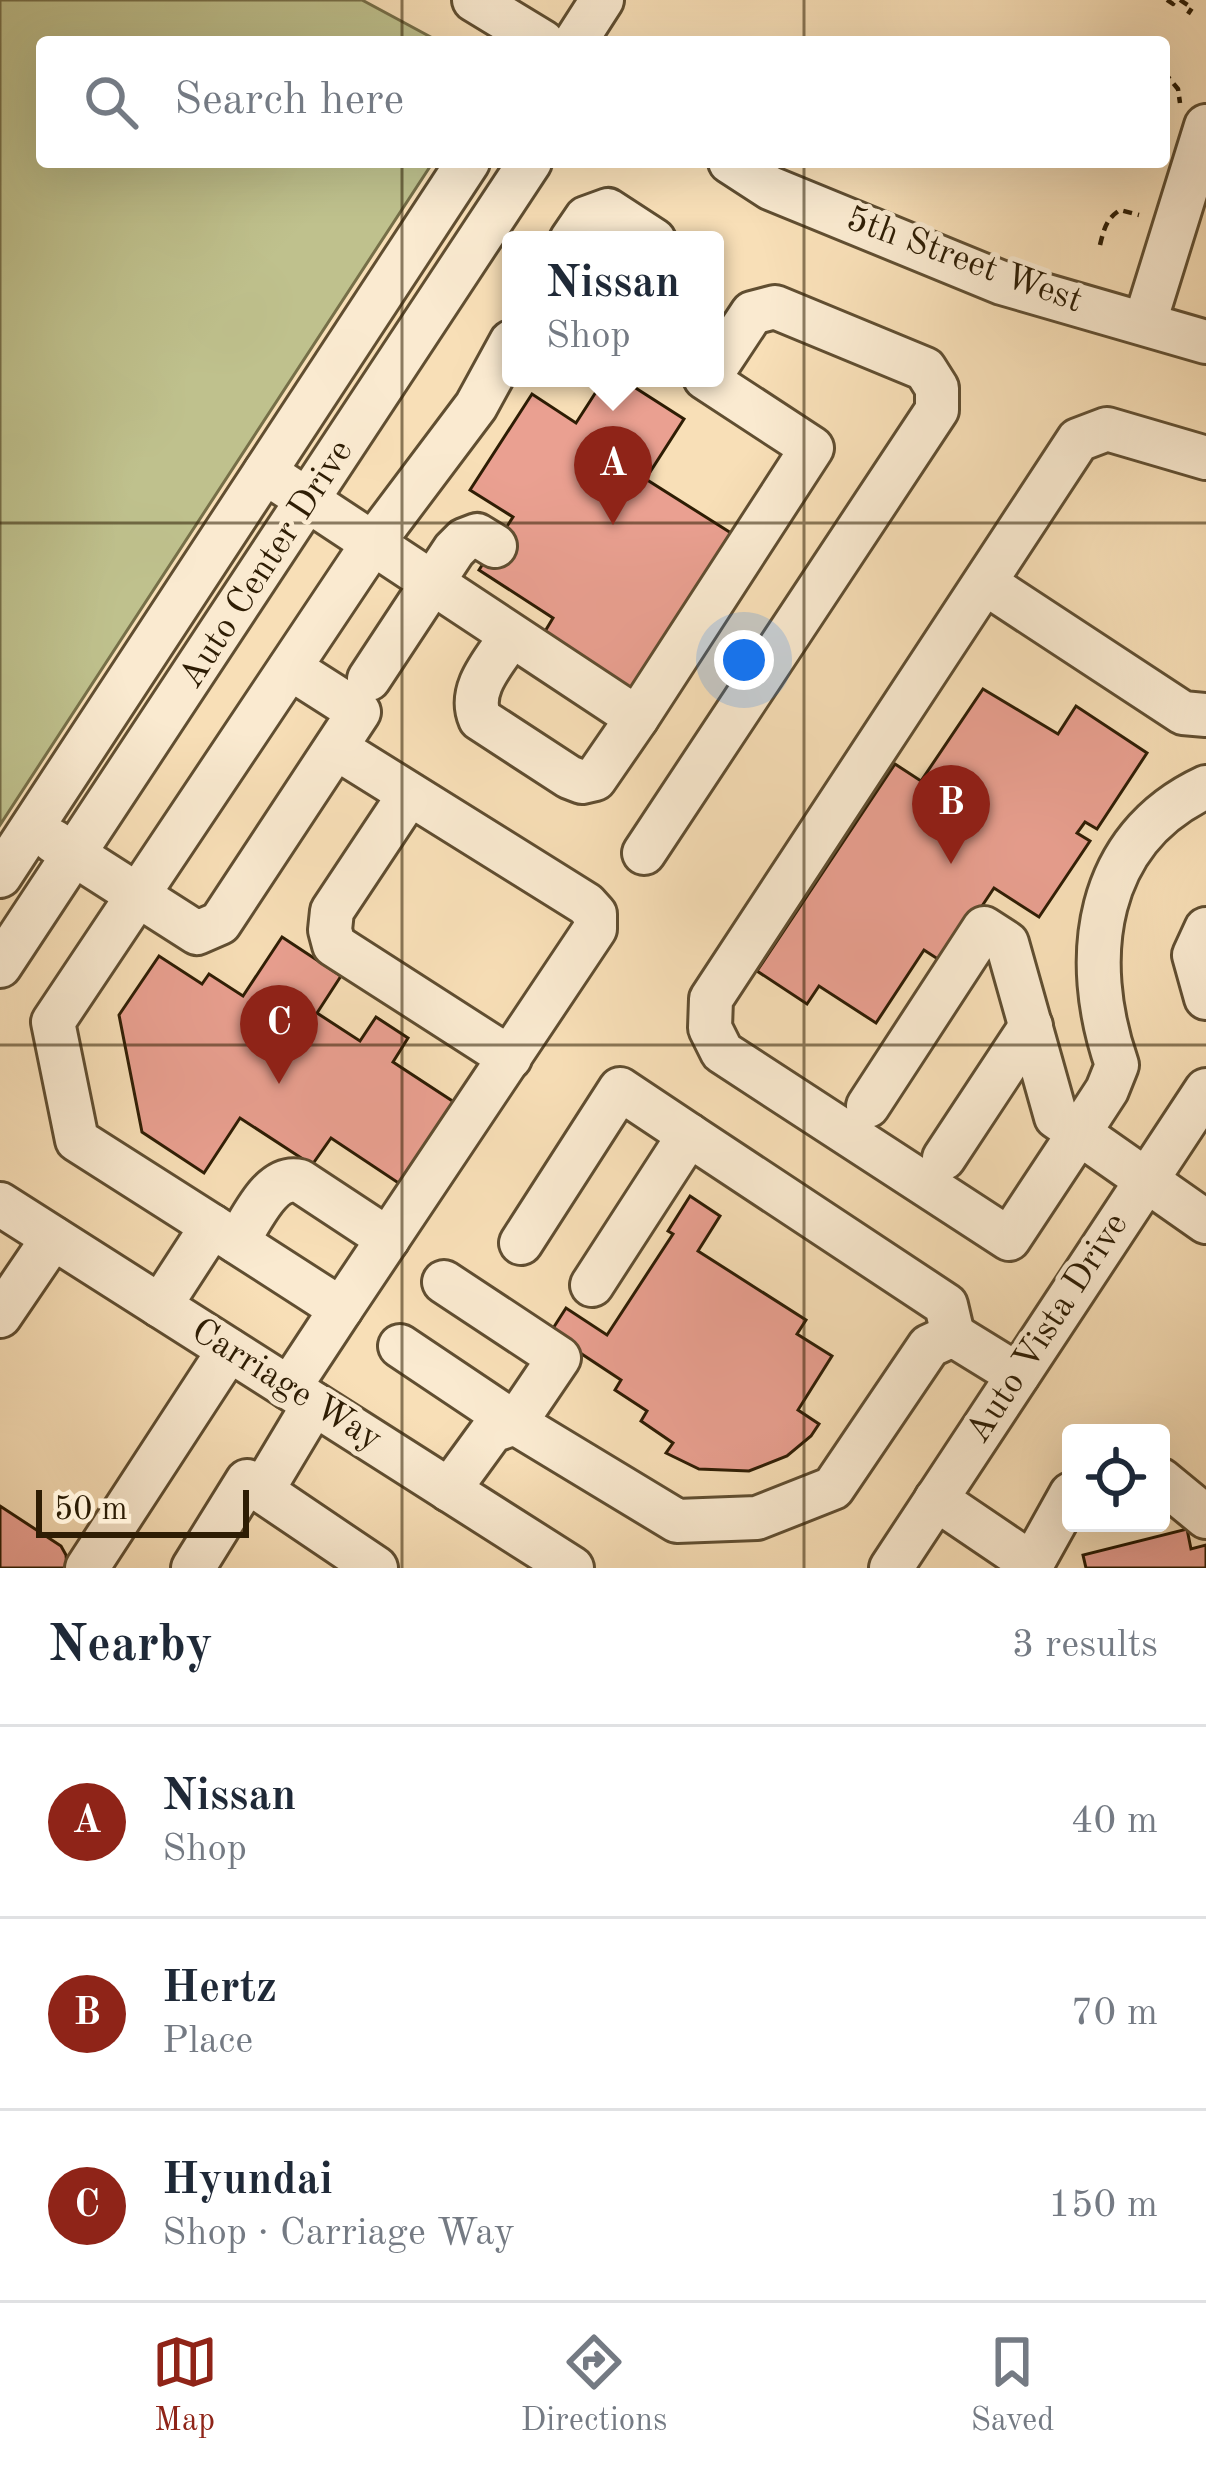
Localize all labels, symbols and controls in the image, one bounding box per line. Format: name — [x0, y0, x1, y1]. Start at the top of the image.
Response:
search box — [36, 36, 1170, 168]
icon: search — [78, 69, 144, 135]
text: Search here — [174, 79, 404, 124]
street label: 5th Street West — [841, 202, 1087, 320]
popup — [502, 231, 724, 387]
text: Nissan — [546, 262, 680, 307]
text: Shop — [546, 317, 631, 356]
pin: A — [574, 426, 652, 525]
street label: Auto Center Drive — [174, 434, 360, 696]
your location — [714, 630, 774, 690]
pin: B — [912, 765, 990, 864]
pin: C — [240, 985, 318, 1084]
street label: Auto Vista Drive — [961, 1208, 1135, 1450]
street label: Carriage Way — [185, 1313, 387, 1459]
map controls — [1062, 1424, 1170, 1532]
button: locate — [1062, 1424, 1170, 1532]
scale bar — [36, 1484, 249, 1537]
text: 50 m — [54, 1494, 128, 1527]
text: Nearby — [48, 1621, 213, 1672]
text: 3 results — [1012, 1626, 1158, 1665]
text: Nissan — [162, 1775, 296, 1820]
text: A — [72, 1802, 102, 1841]
text: 40 m — [1071, 1802, 1158, 1841]
text: Shop — [162, 1830, 247, 1869]
text: Hertz — [162, 1967, 277, 2012]
text: B — [73, 1994, 101, 2033]
text: 70 m — [1071, 1994, 1158, 2033]
text: Place — [162, 2022, 253, 2061]
text: Hyundai — [162, 2159, 333, 2204]
text: C — [74, 2186, 100, 2225]
text: 150 m — [1048, 2186, 1158, 2225]
text: Shop · Carriage Way — [162, 2214, 515, 2253]
tab: Map — [152, 2329, 218, 2442]
tab: Directions — [521, 2329, 667, 2442]
tab: Saved — [970, 2329, 1054, 2442]

